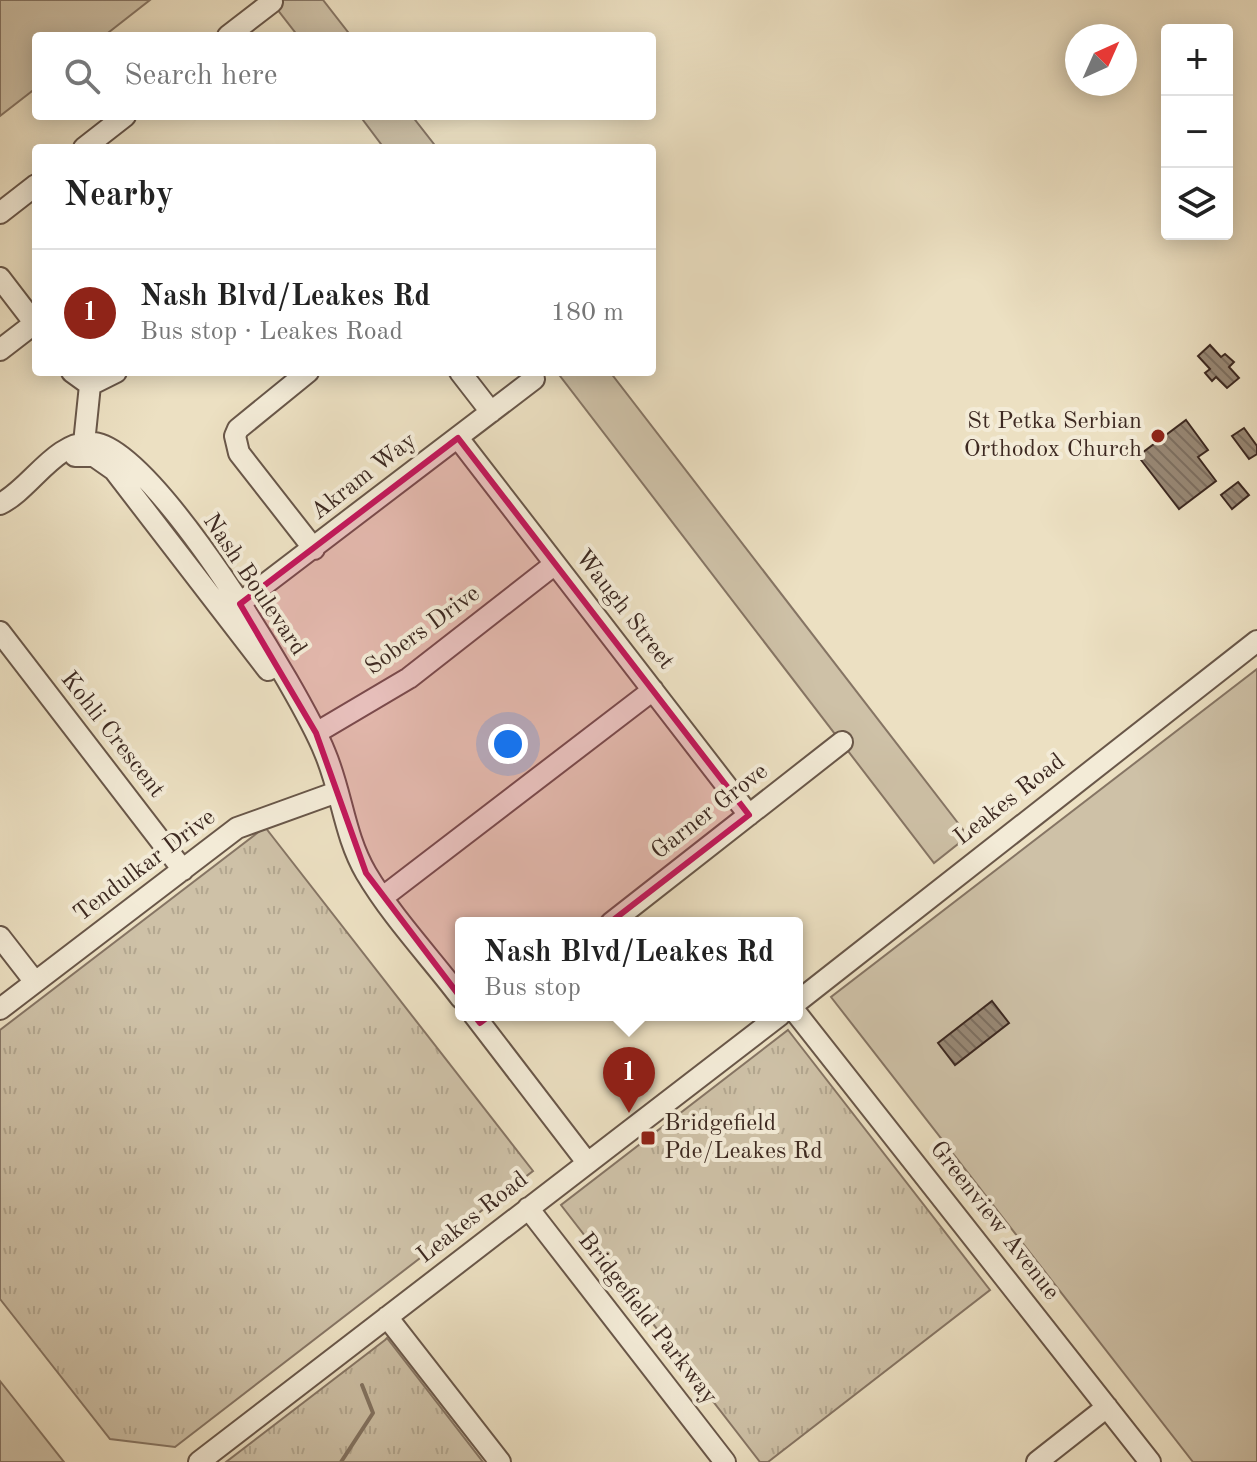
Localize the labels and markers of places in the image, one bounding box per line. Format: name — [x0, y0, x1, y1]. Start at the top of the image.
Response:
place label: St Petka Serbian Orthodox Church — [964, 410, 1142, 462]
marker: St Petka Serbian Orthodox Church — [1149, 427, 1167, 445]
pin: 1 — [603, 1047, 655, 1113]
place label: Bridgefield Pde/Leakes Rd — [664, 1112, 823, 1164]
marker: Bridgefield Pde/Leakes Rd — [639, 1129, 657, 1147]

